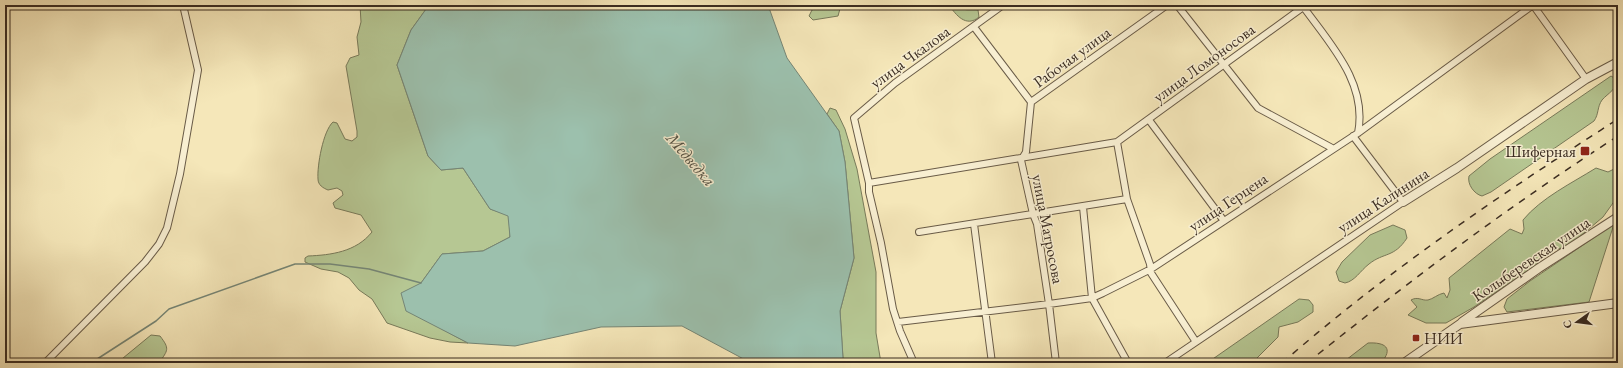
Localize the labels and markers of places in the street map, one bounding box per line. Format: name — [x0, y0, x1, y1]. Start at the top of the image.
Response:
place label: Шиферная — [1505, 141, 1576, 162]
marker: Шиферная — [1579, 145, 1591, 157]
place label: НИИ — [1424, 328, 1463, 349]
marker: НИИ — [1411, 333, 1421, 343]

